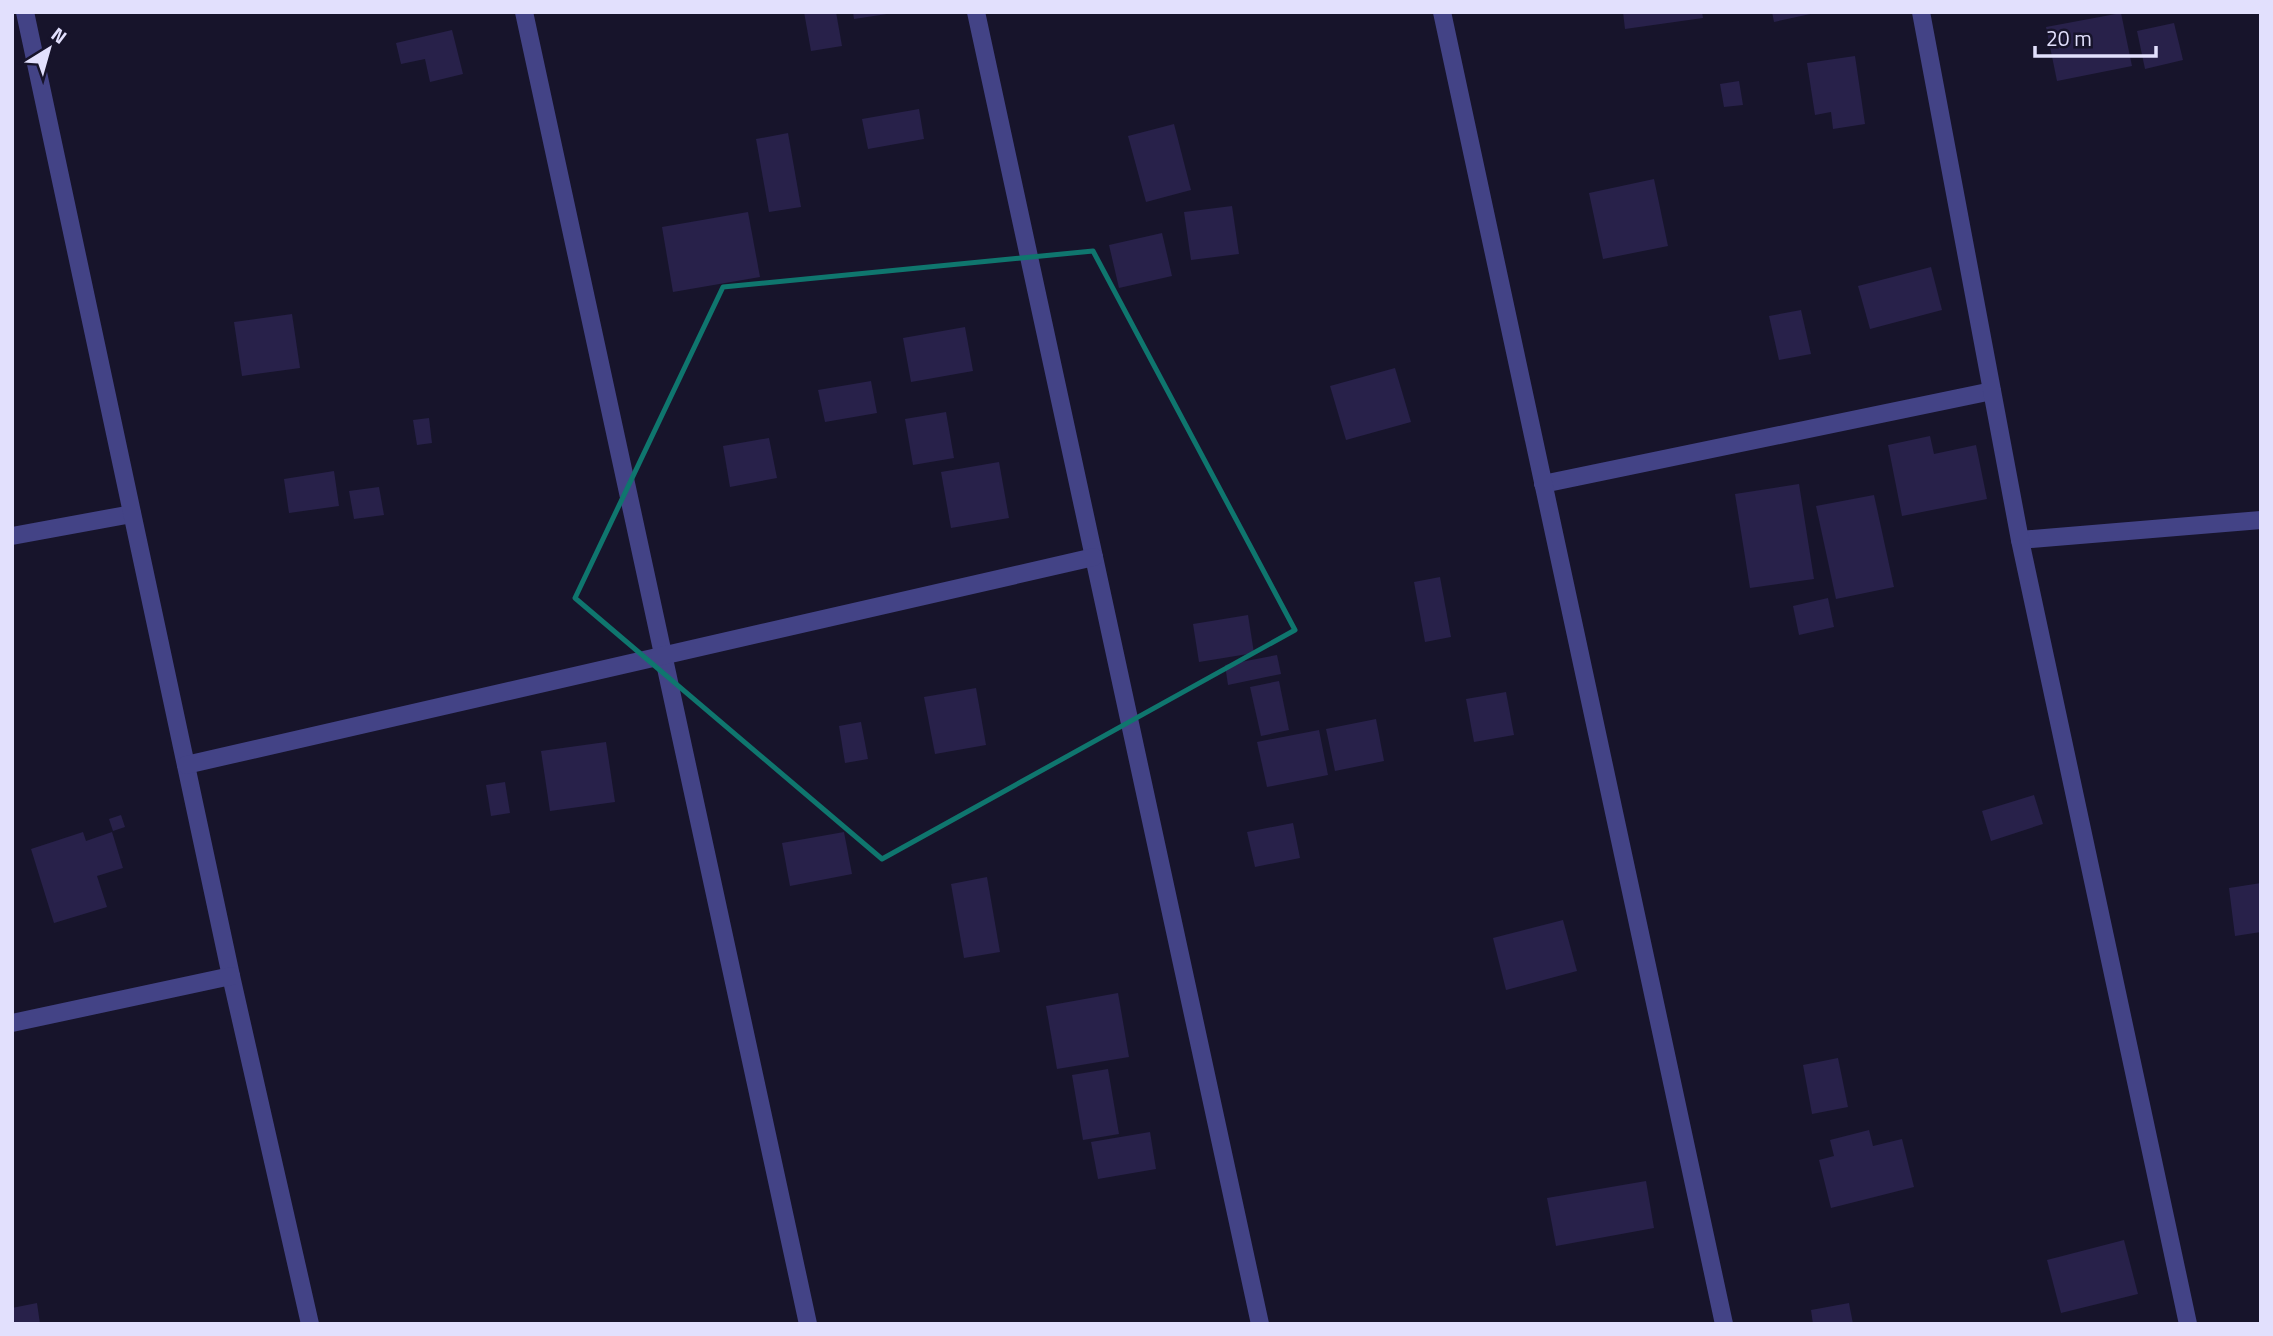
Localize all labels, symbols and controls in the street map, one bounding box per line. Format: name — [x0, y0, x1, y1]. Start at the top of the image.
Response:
north arrow — [14, 14, 84, 84]
scale bar — [2035, 14, 2156, 58]
text: N — [46, 19, 74, 51]
text: 20 m — [2046, 22, 2092, 54]

